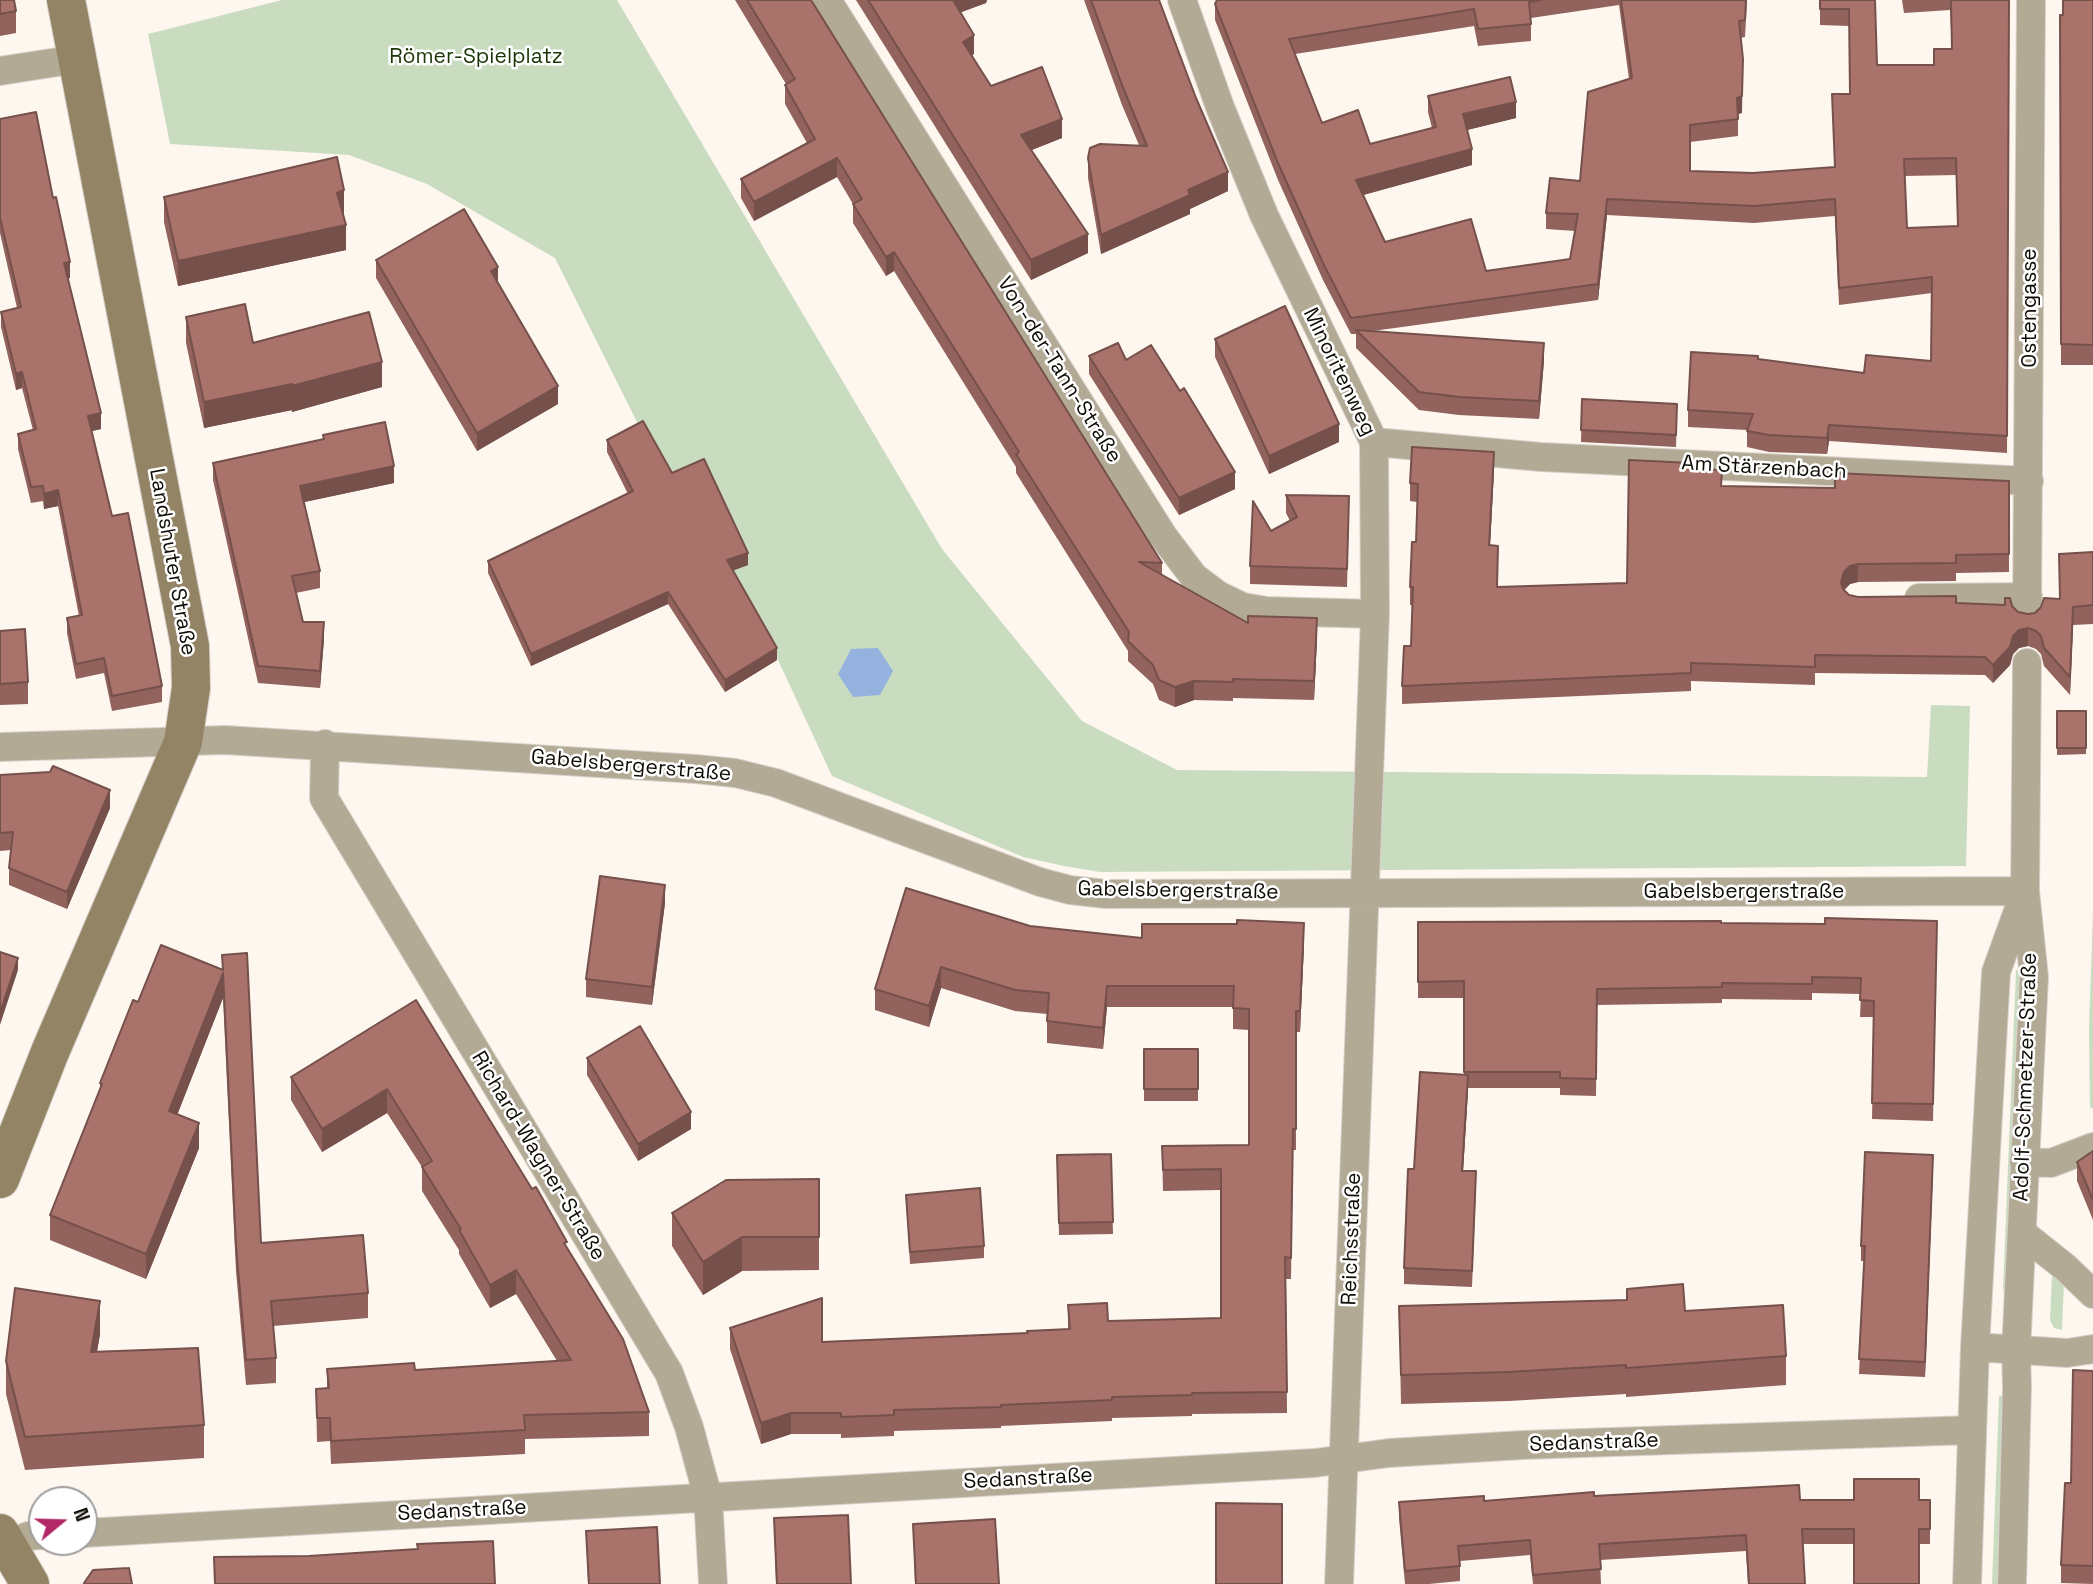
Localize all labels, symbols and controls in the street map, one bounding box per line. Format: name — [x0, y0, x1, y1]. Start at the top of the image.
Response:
park label: Römer-Spielplatz — [389, 44, 563, 70]
street label: Ostengasse — [2017, 248, 2043, 368]
street label: Von-der-Tann-Straße — [991, 272, 1127, 468]
street label: Minoritenweg — [1297, 304, 1381, 440]
street label: Am Stärzenbach — [1681, 451, 1847, 485]
street label: Landshuter Straße — [143, 467, 201, 657]
street label: Gabelsbergerstraße — [530, 745, 732, 787]
street label: Gabelsbergerstraße — [1077, 877, 1279, 905]
street label: Gabelsbergerstraße — [1644, 879, 1844, 905]
street label: Adolf-Schmetzer-Straße — [2009, 952, 2043, 1202]
street label: Richard-Wagner-Straße — [465, 1047, 611, 1265]
street label: Reichsstraße — [1337, 1172, 1367, 1306]
street label: Sedanstraße — [1529, 1428, 1659, 1458]
street label: Sedanstraße — [963, 1463, 1093, 1495]
north arrow — [28, 1486, 98, 1556]
street label: Sedanstraße — [397, 1495, 527, 1527]
text: N — [68, 1505, 95, 1525]

